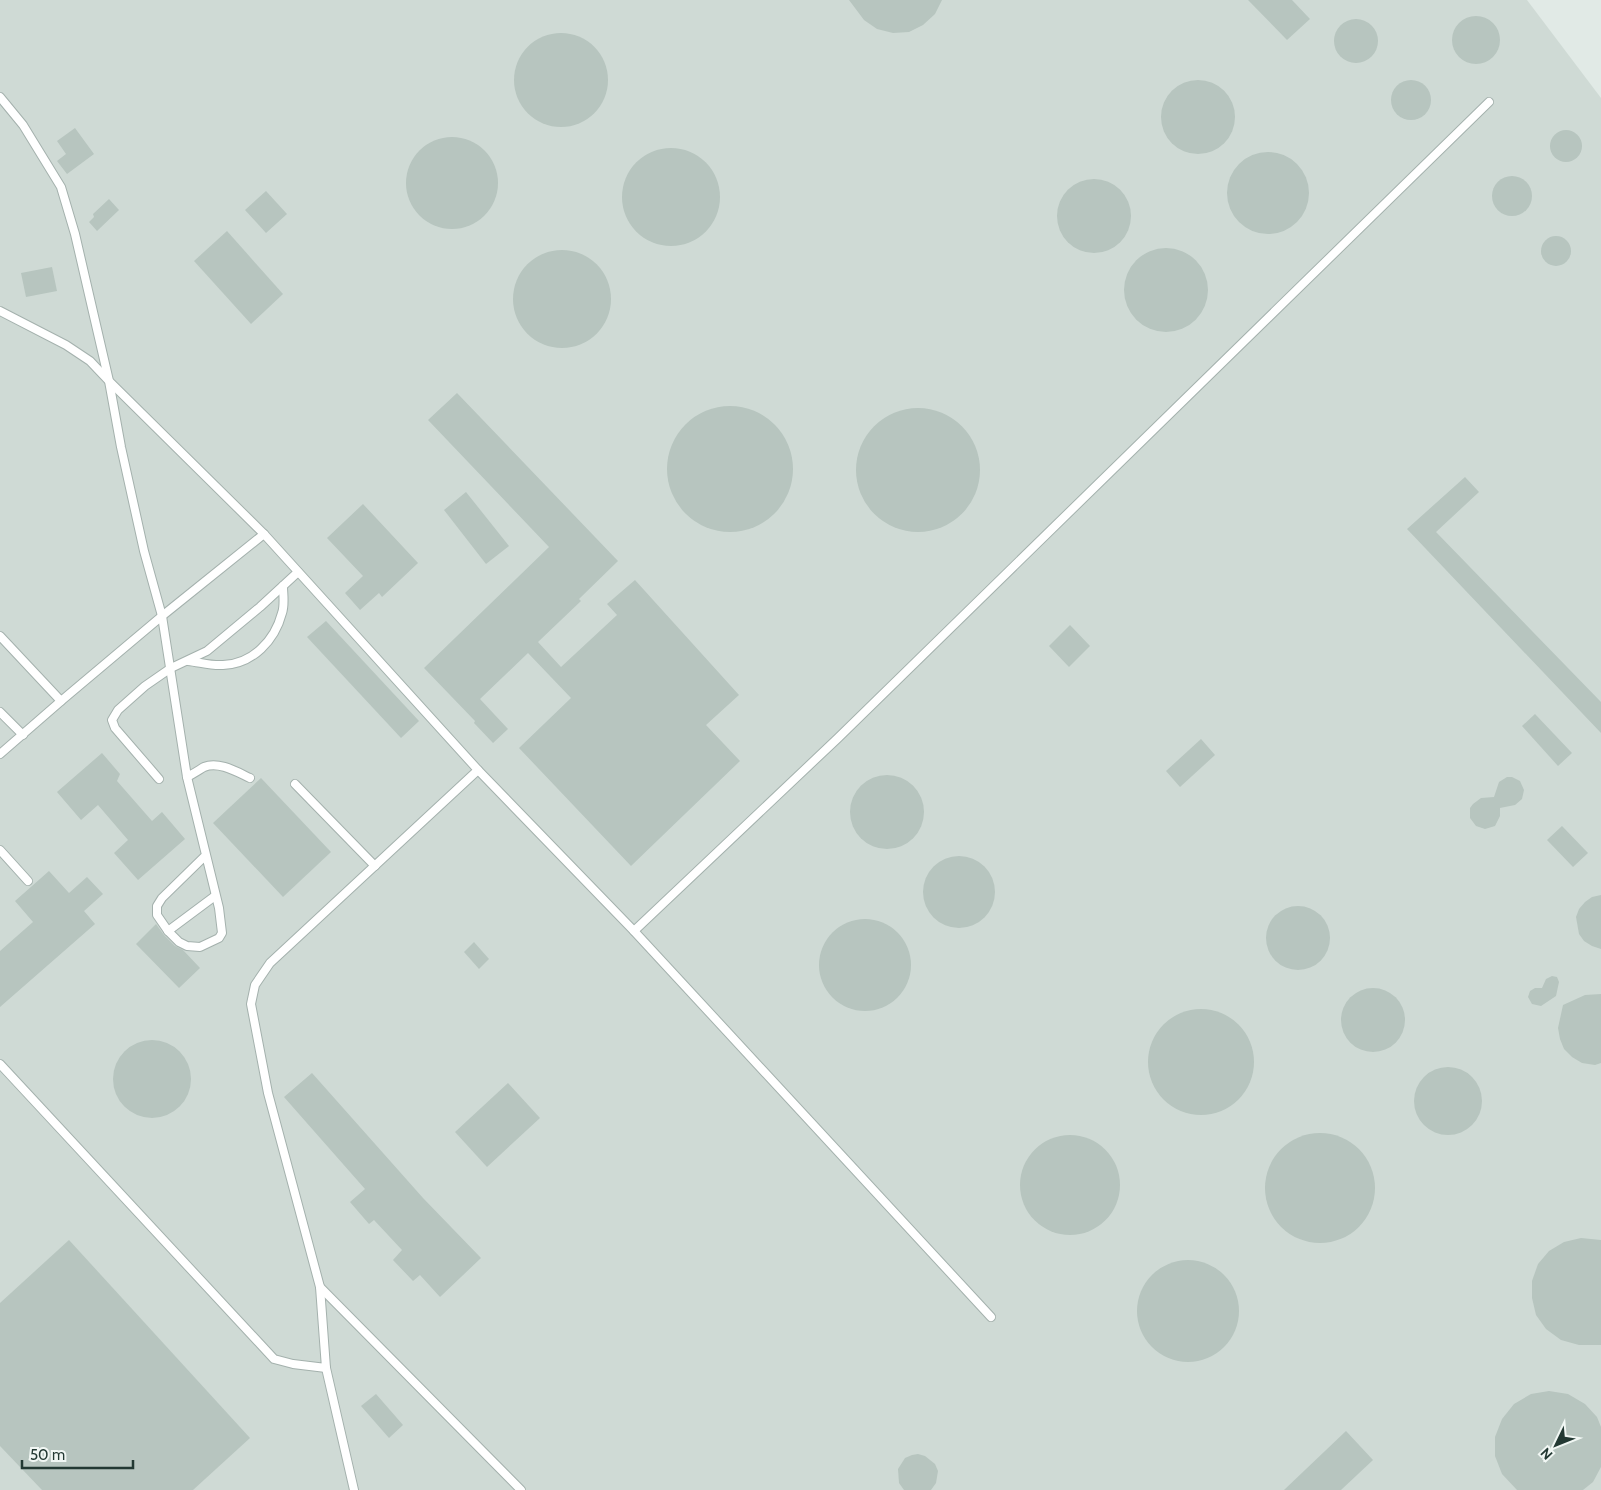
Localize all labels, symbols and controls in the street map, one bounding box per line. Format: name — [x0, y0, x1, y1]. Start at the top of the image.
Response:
north arrow — [1531, 1420, 1581, 1470]
scale bar — [22, 1438, 134, 1470]
text: N — [1537, 1444, 1556, 1464]
text: 50 m — [30, 1446, 65, 1464]

